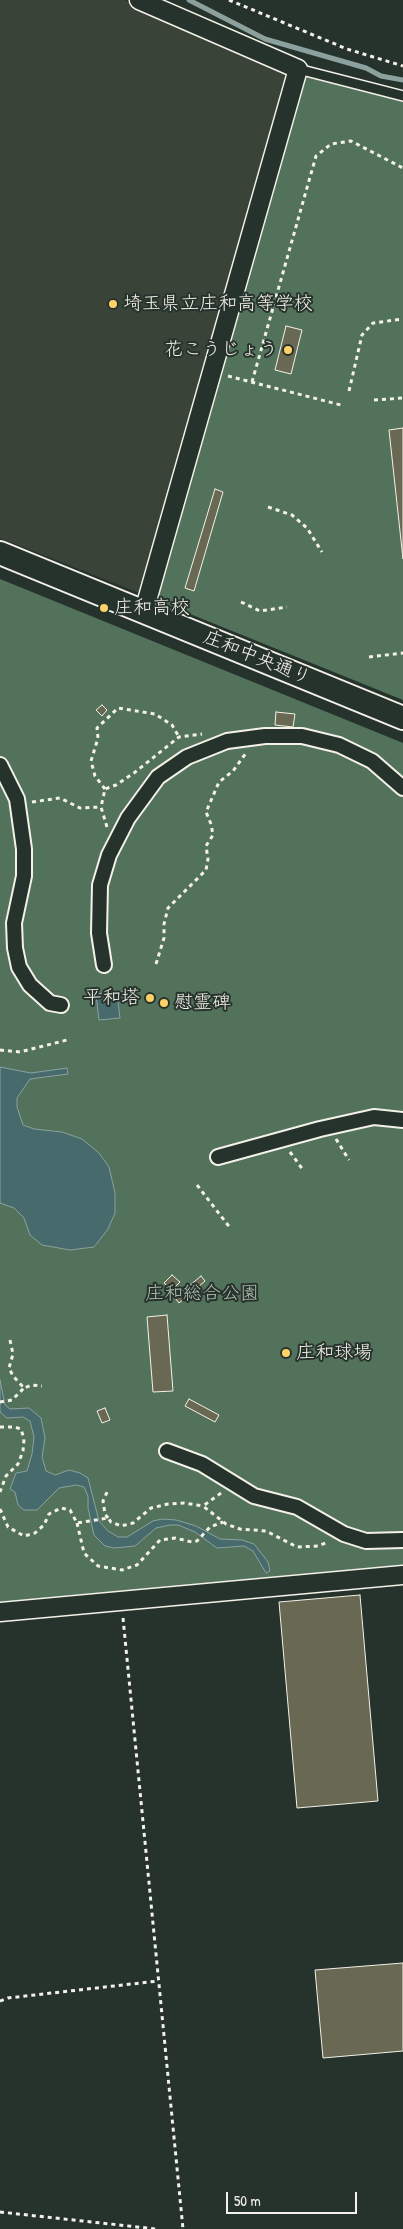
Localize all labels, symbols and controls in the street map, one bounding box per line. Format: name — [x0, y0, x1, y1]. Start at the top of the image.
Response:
place label: 埼玉県立庄和高等学校 — [123, 293, 313, 315]
marker: 埼玉県立庄和高等学校 — [107, 298, 119, 310]
place label: 花こうじょう — [164, 339, 278, 361]
marker: 花こうじょう — [282, 344, 294, 356]
place label: 庄和高校 — [114, 597, 190, 619]
marker: 庄和高校 — [98, 602, 110, 614]
street label: 庄和中央通り — [200, 626, 314, 690]
place label: 平和塔 — [83, 987, 140, 1009]
marker: 平和塔 — [144, 992, 156, 1004]
place label: 慰霊碑 — [174, 992, 231, 1014]
marker: 慰霊碑 — [158, 997, 170, 1009]
park label: 庄和総合公園 — [145, 1283, 259, 1305]
place label: 庄和球場 — [296, 1342, 372, 1364]
marker: 庄和球場 — [280, 1347, 292, 1359]
scale bar — [228, 2182, 359, 2214]
text: 50 m — [234, 2190, 261, 2211]

